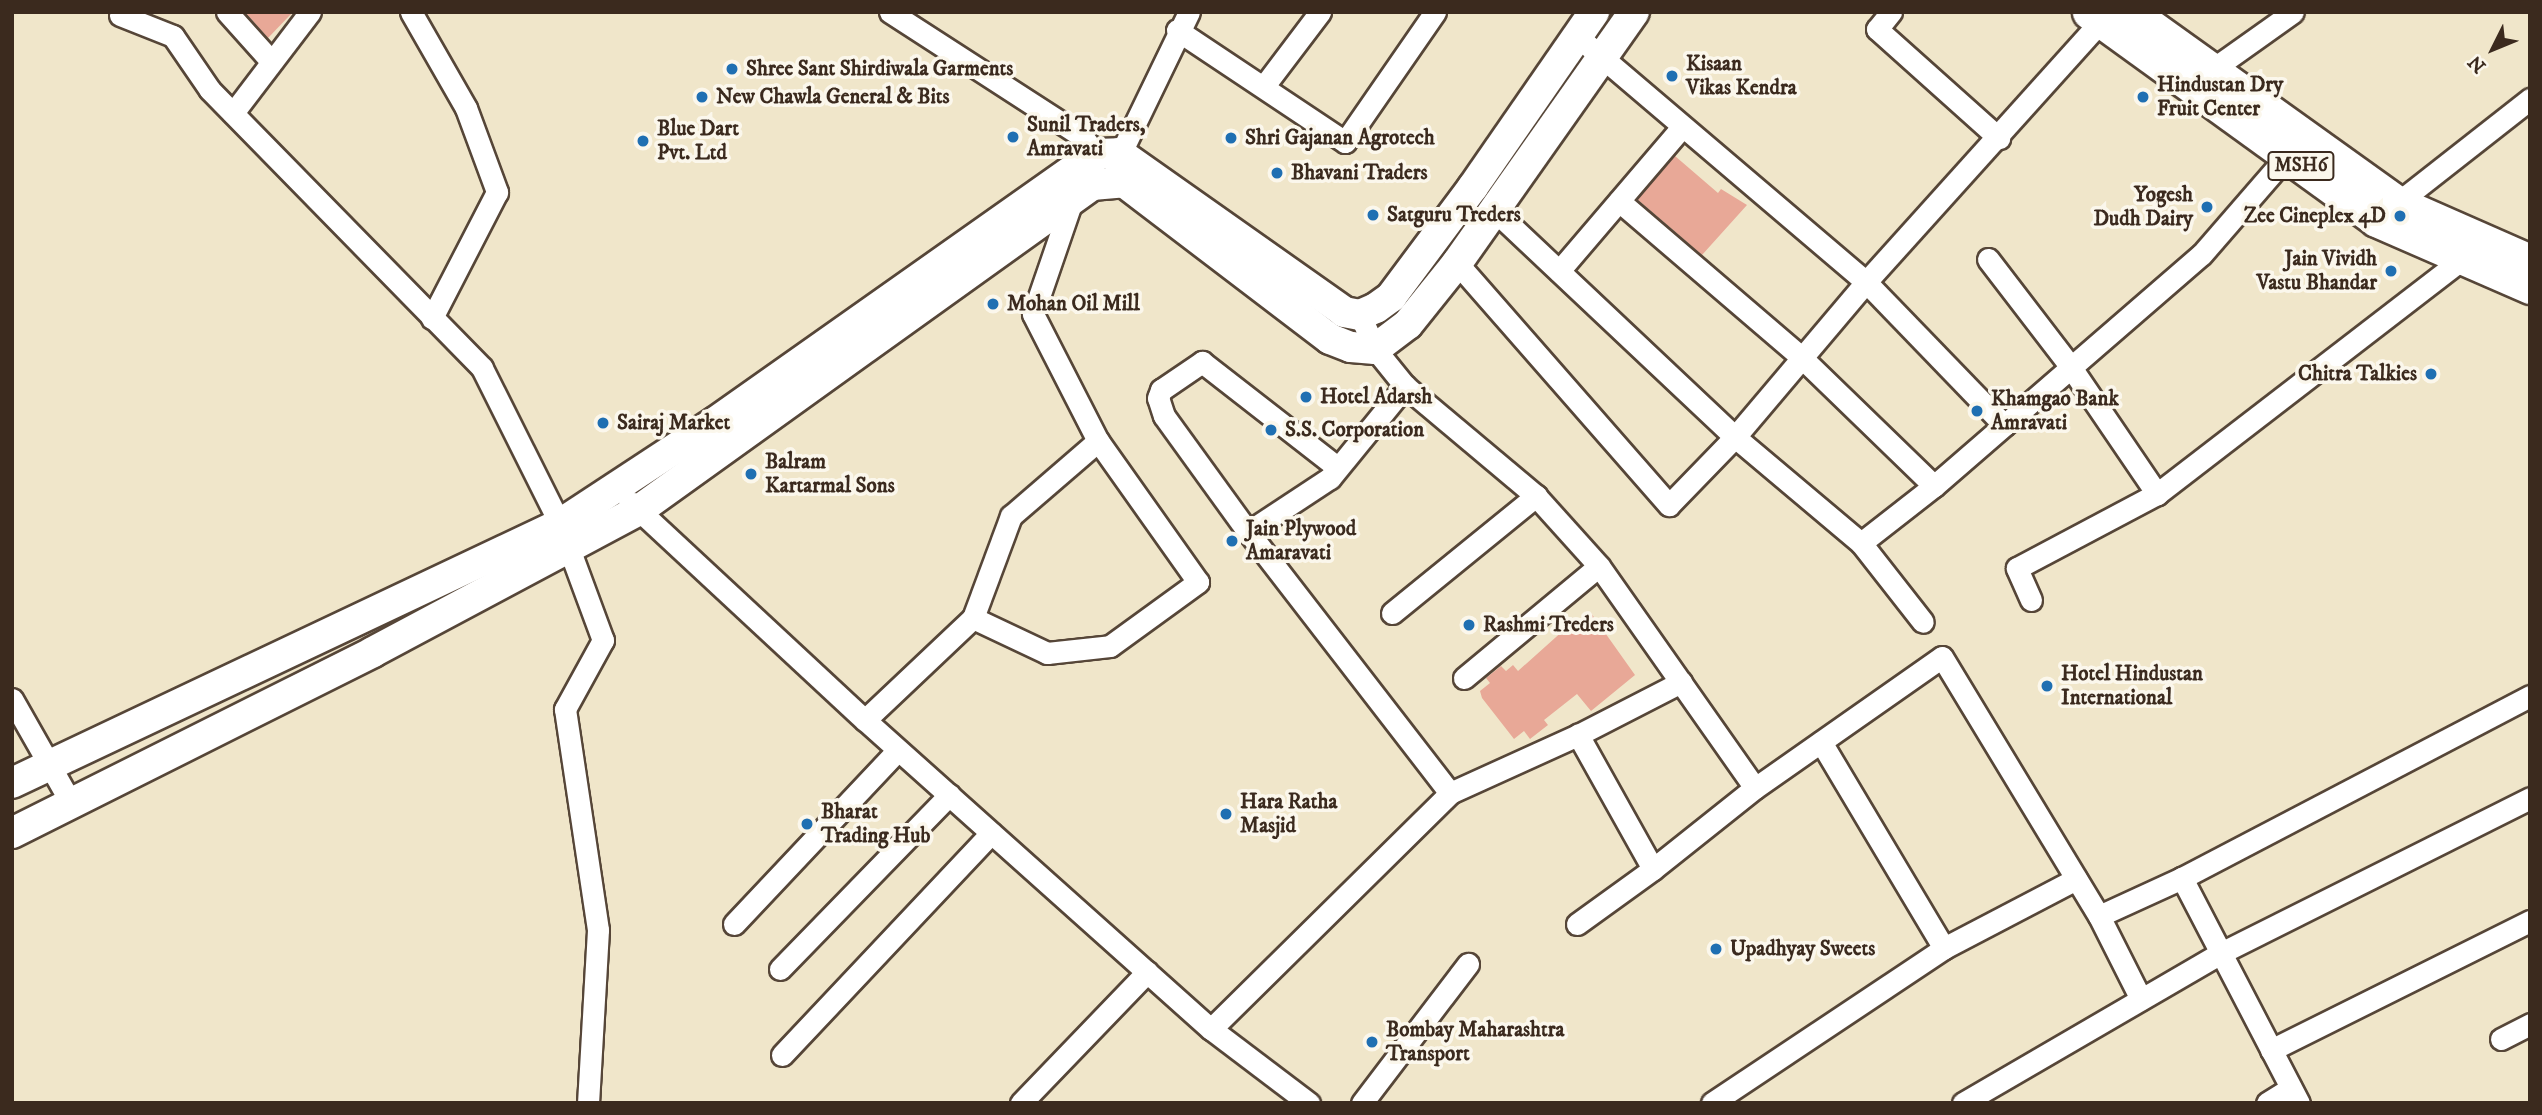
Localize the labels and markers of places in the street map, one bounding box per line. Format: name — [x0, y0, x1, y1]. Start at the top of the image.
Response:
place label: Kisaan Vikas Kendra — [1686, 51, 1797, 101]
place label: Shree Sant Shirdiwala Garments — [746, 56, 1013, 82]
marker: Shree Sant Shirdiwala Garments — [724, 61, 740, 77]
marker: Kisaan Vikas Kendra — [1664, 68, 1680, 84]
place label: Hindustan Dry Fruit Center — [2157, 72, 2283, 122]
place label: New Chawla General & Bits — [716, 84, 949, 110]
marker: New Chawla General & Bits — [694, 89, 710, 105]
marker: Hindustan Dry Fruit Center — [2135, 89, 2151, 105]
place label: Sunil Traders, Amravati — [1027, 112, 1145, 162]
place label: Blue Dart Pvt. Ltd — [657, 116, 739, 166]
place label: Shri Gajanan Agrotech — [1245, 125, 1435, 151]
marker: Sunil Traders, Amravati — [1005, 129, 1021, 145]
marker: Shri Gajanan Agrotech — [1223, 130, 1239, 146]
marker: Blue Dart Pvt. Ltd — [635, 133, 651, 149]
place label: Bhavani Traders — [1291, 160, 1428, 186]
marker: Bhavani Traders — [1269, 165, 1285, 181]
place label: Yogesh Dudh Dairy — [2093, 182, 2193, 232]
marker: Yogesh Dudh Dairy — [2199, 199, 2215, 215]
place label: Satguru Treders — [1387, 202, 1521, 228]
place label: Zee Cineplex 4D — [2244, 203, 2386, 229]
marker: Satguru Treders — [1365, 207, 1381, 223]
marker: Zee Cineplex 4D — [2392, 208, 2408, 224]
place label: Jain Vividh Vastu Bhandar — [2256, 246, 2377, 296]
marker: Jain Vividh Vastu Bhandar — [2383, 263, 2399, 279]
place label: Mohan Oil Mill — [1007, 291, 1140, 317]
marker: Mohan Oil Mill — [985, 296, 1001, 312]
place label: Chitra Talkies — [2298, 361, 2417, 387]
marker: Chitra Talkies — [2423, 366, 2439, 382]
place label: Hotel Adarsh — [1320, 384, 1432, 410]
place label: Khamgao Bank Amravati — [1991, 386, 2119, 436]
marker: Hotel Adarsh — [1298, 389, 1314, 405]
marker: Khamgao Bank Amravati — [1969, 403, 1985, 419]
place label: Sairaj Market — [617, 410, 730, 436]
marker: Sairaj Market — [595, 415, 611, 431]
place label: S.S. Corporation — [1285, 417, 1424, 443]
marker: S.S. Corporation — [1263, 422, 1279, 438]
place label: Balram Kartarmal Sons — [765, 449, 895, 499]
marker: Balram Kartarmal Sons — [743, 466, 759, 482]
place label: Jain Plywood Amaravati — [1246, 516, 1356, 566]
marker: Jain Plywood Amaravati — [1224, 533, 1240, 549]
place label: Rashmi Treders — [1483, 612, 1614, 638]
marker: Rashmi Treders — [1461, 617, 1477, 633]
place label: Hotel Hindustan International — [2061, 661, 2203, 711]
marker: Hotel Hindustan International — [2039, 678, 2055, 694]
place label: Hara Ratha Masjid — [1240, 789, 1337, 839]
place label: Bharat Trading Hub — [821, 799, 930, 849]
marker: Hara Ratha Masjid — [1218, 806, 1234, 822]
marker: Bharat Trading Hub — [799, 816, 815, 832]
place label: Upadhyay Sweets — [1730, 936, 1875, 962]
marker: Upadhyay Sweets — [1708, 941, 1724, 957]
place label: Bombay Maharashtra Transport — [1386, 1017, 1564, 1067]
marker: Bombay Maharashtra Transport — [1364, 1034, 1380, 1050]

